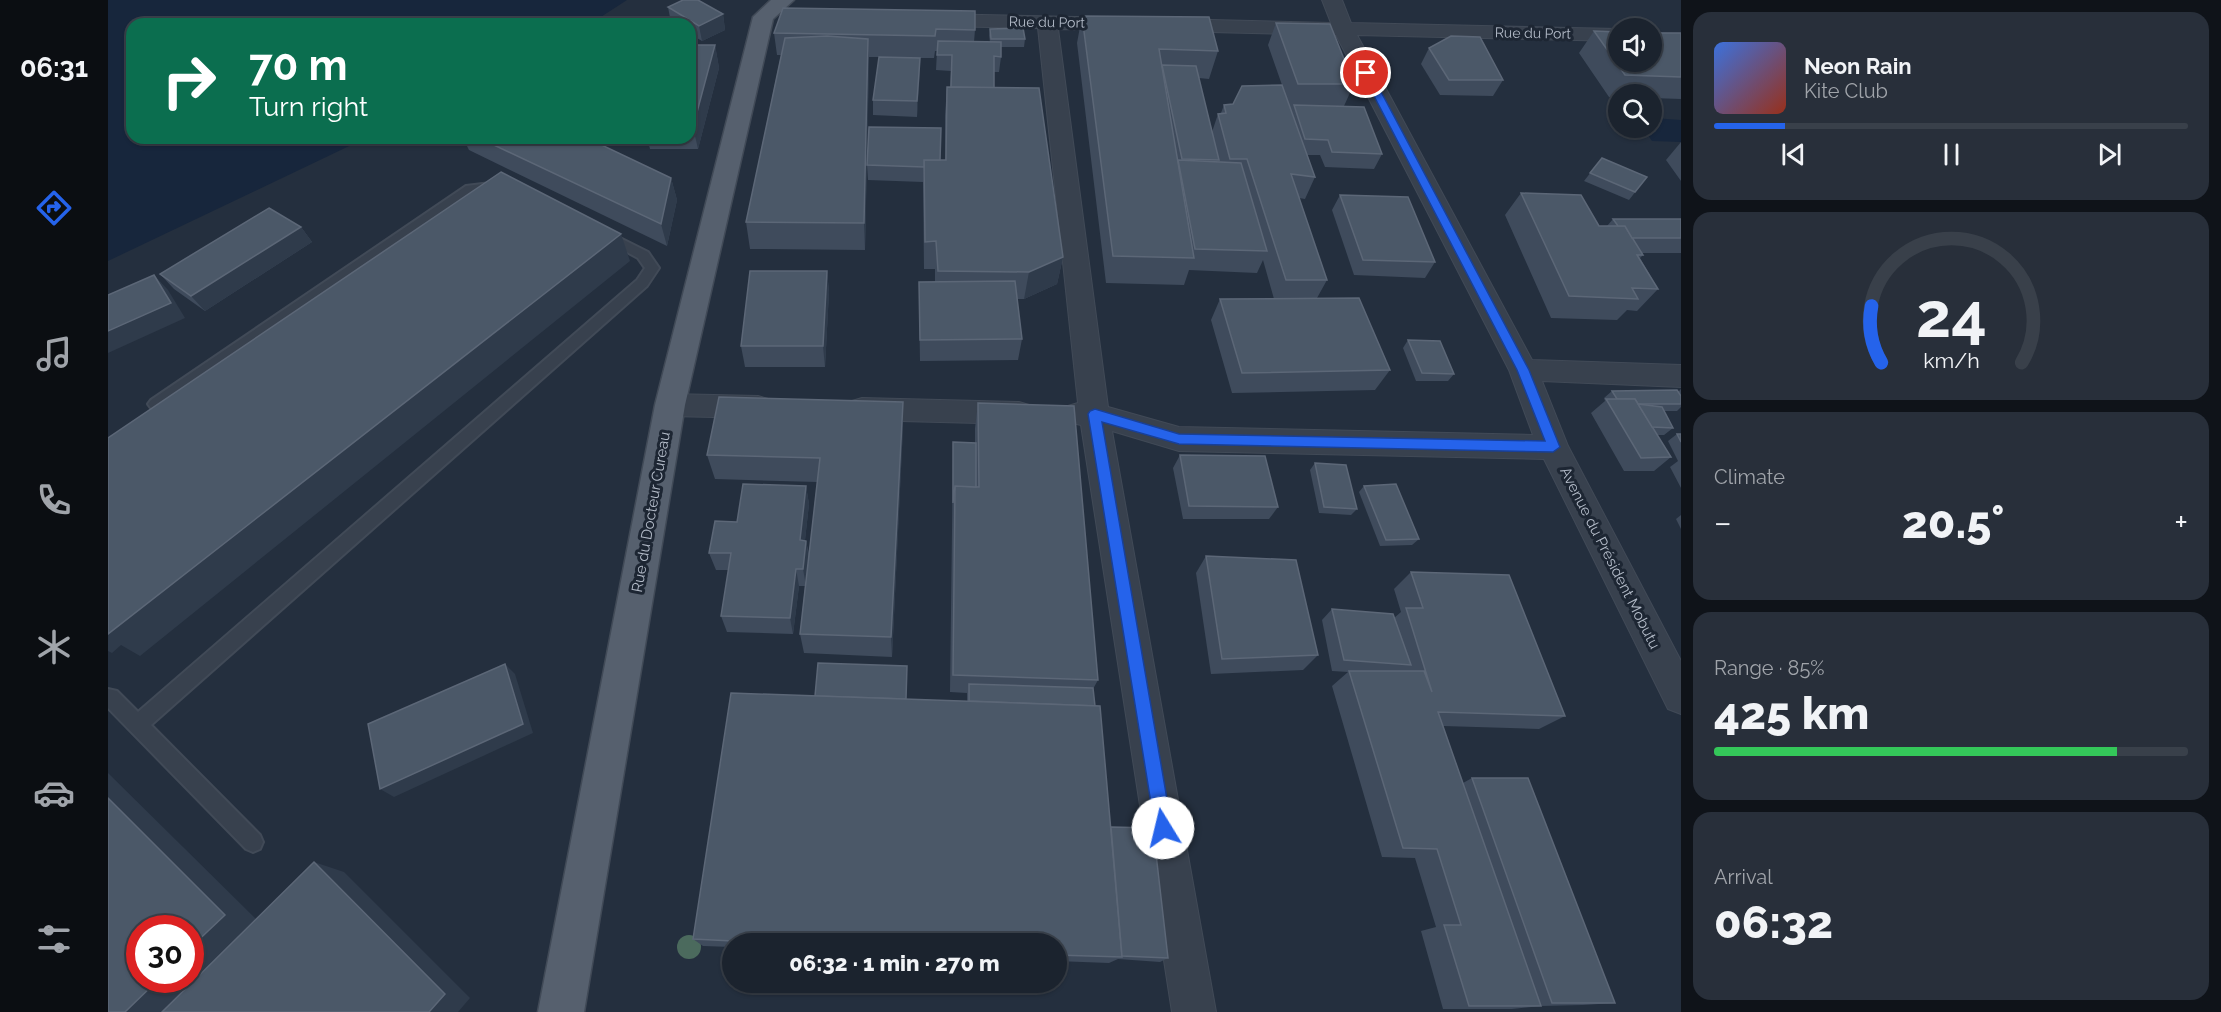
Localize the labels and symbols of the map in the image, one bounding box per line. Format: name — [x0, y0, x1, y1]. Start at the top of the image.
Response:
street label: Rue du Port — [1009, 13, 1086, 31]
street label: Rue du Port — [1495, 24, 1572, 42]
pin — [1340, 47, 1391, 98]
street label: Rue du Docteur Cureau — [628, 430, 674, 594]
street label: Avenue du Président Mobutu — [1556, 464, 1664, 652]
position arrow — [1131, 796, 1195, 860]
speed limit sign: 30 — [126, 915, 204, 993]

